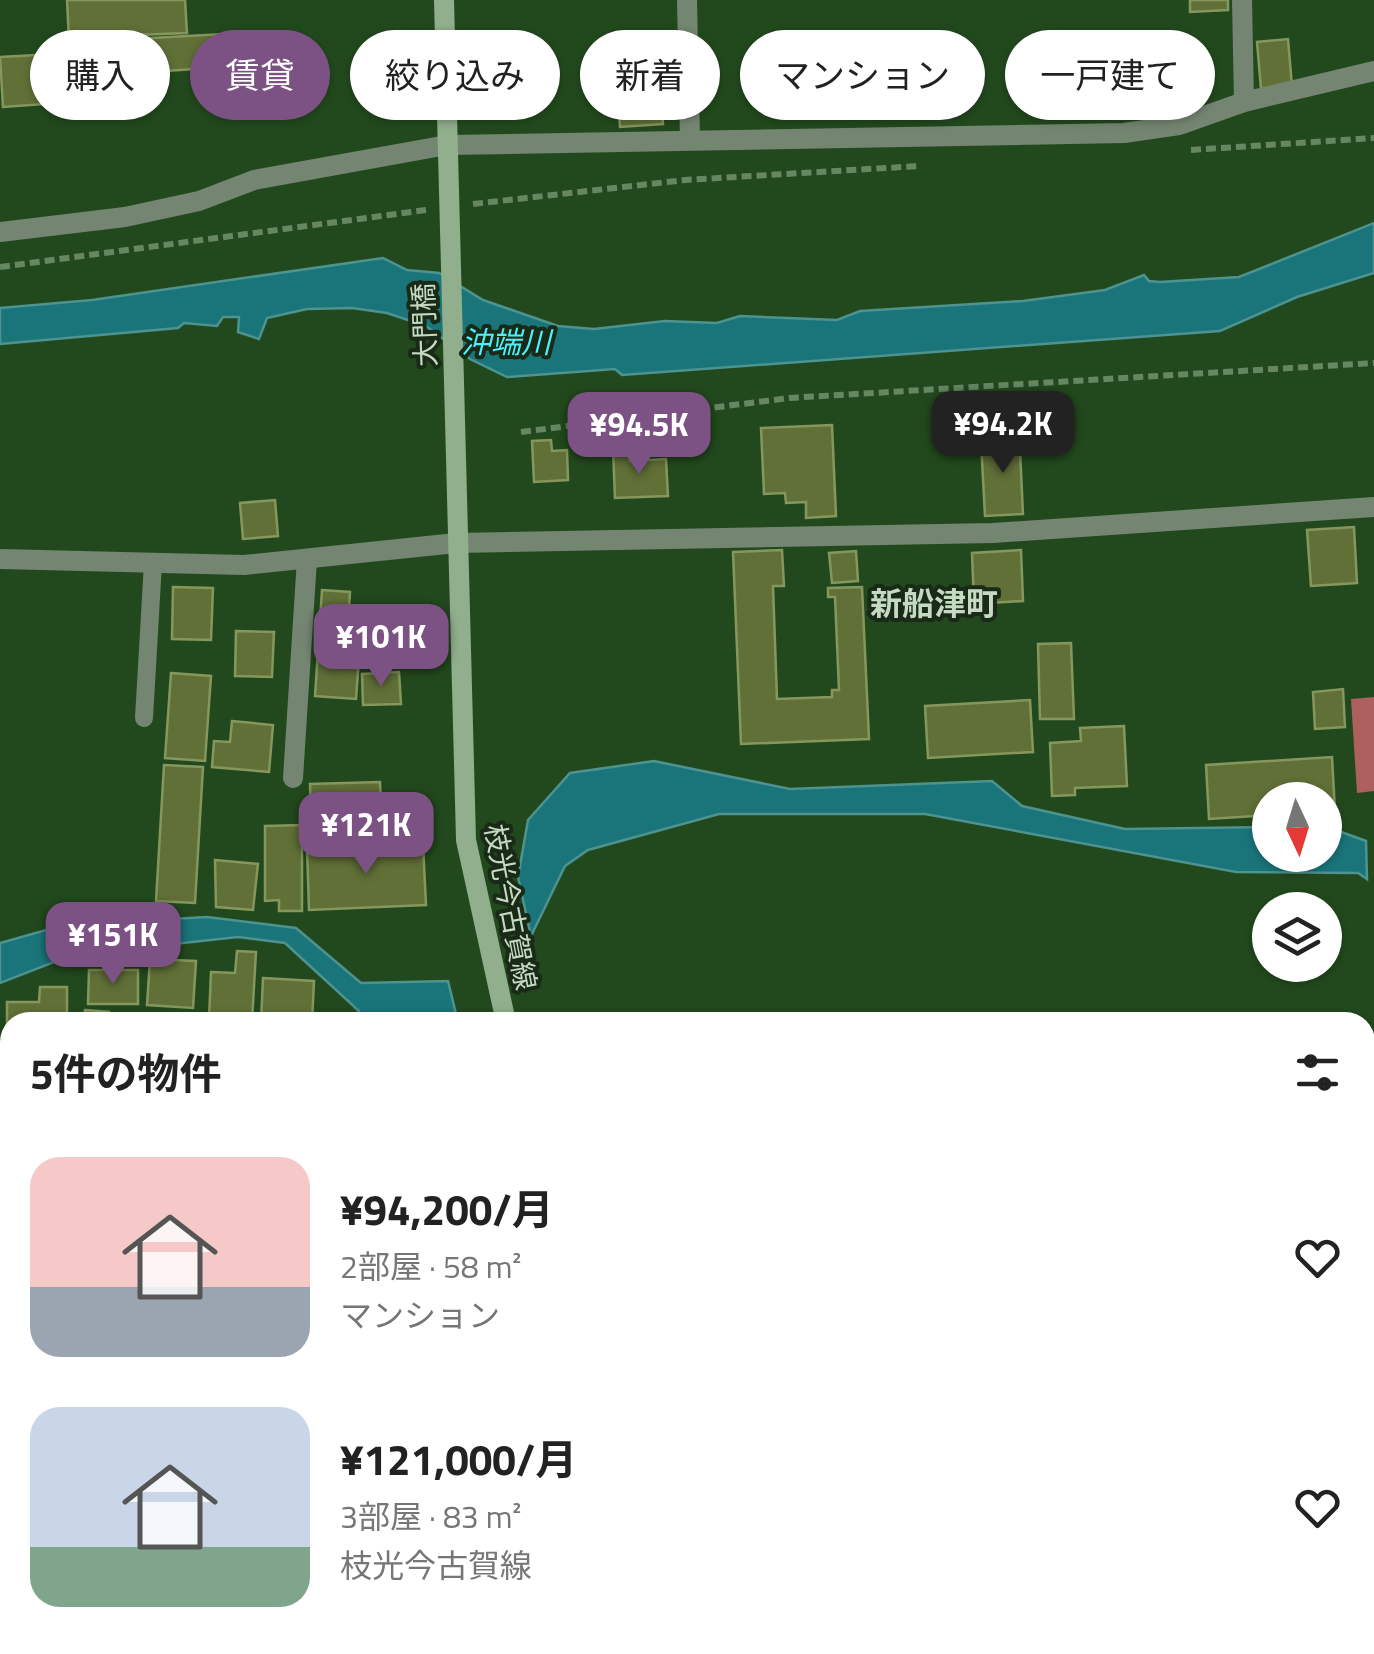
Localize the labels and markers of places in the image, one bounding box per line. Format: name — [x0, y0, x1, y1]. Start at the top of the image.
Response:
pin: ¥94.2K — [922, 391, 1084, 476]
pin: ¥94.5K — [558, 392, 720, 477]
pin: ¥101K — [311, 604, 451, 689]
pin: ¥121K — [296, 792, 436, 877]
pin: ¥151K — [43, 902, 183, 987]

